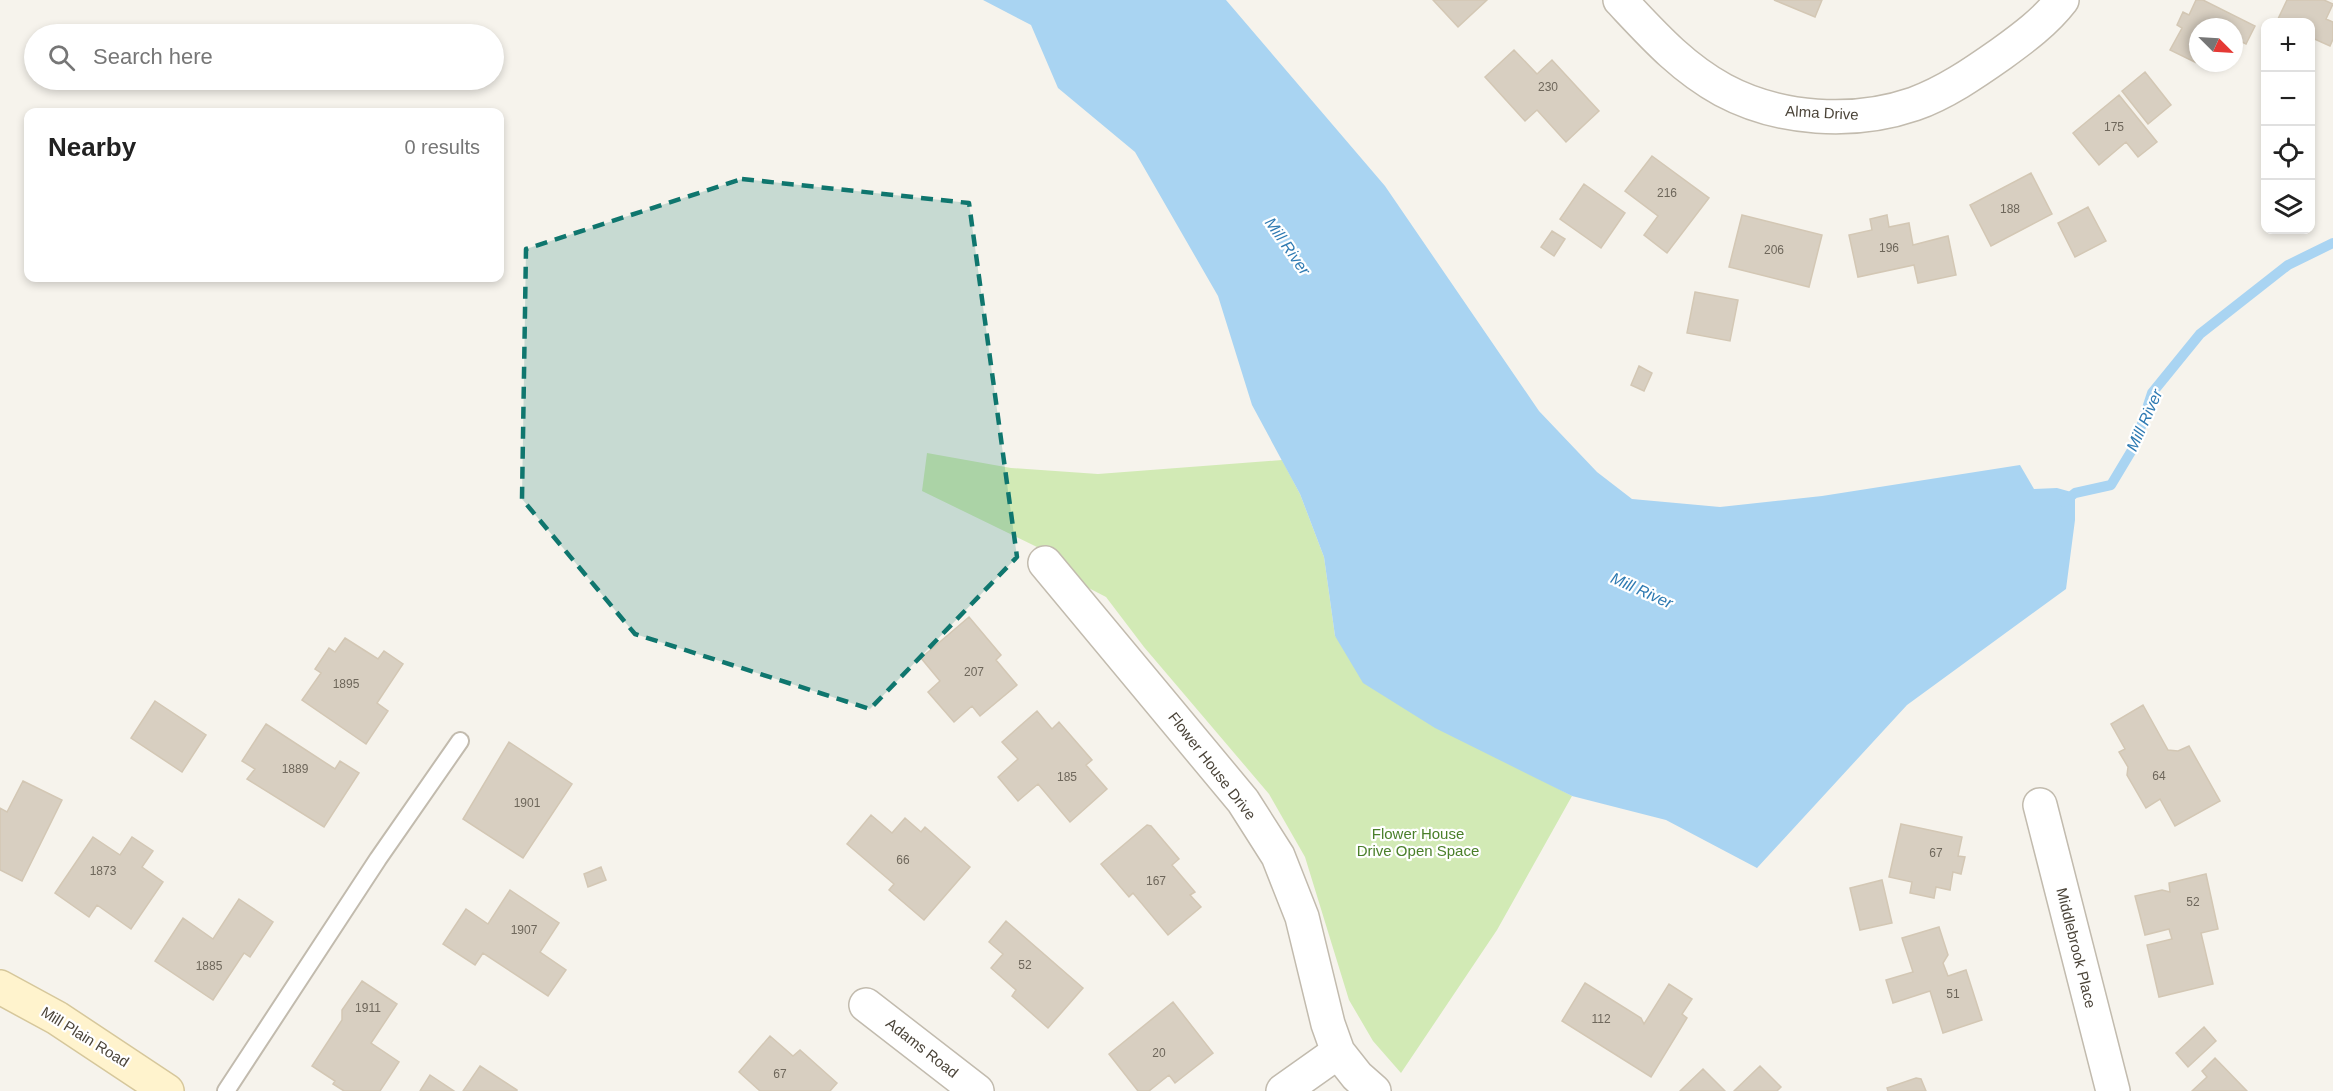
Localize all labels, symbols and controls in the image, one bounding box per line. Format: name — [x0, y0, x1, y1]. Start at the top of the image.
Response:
north arrow — [2189, 18, 2243, 72]
map controls — [2261, 18, 2315, 234]
button: + — [2261, 18, 2315, 72]
search box — [24, 24, 504, 90]
icon: search — [45, 41, 78, 74]
text: Search here — [93, 44, 213, 69]
button: − — [2261, 72, 2315, 126]
house number: 230 — [1538, 80, 1558, 94]
street label: Alma Drive — [1785, 102, 1859, 123]
house number: 175 — [2104, 120, 2124, 134]
button: locate — [2261, 126, 2315, 180]
text: Nearby — [48, 132, 136, 162]
text: 0 results — [404, 136, 480, 158]
button: layers — [2261, 180, 2315, 234]
house number: 216 — [1657, 186, 1677, 200]
house number: 188 — [2000, 202, 2020, 216]
water label: Mill River — [1262, 214, 1314, 279]
house number: 196 — [1879, 241, 1899, 255]
house number: 206 — [1764, 243, 1784, 257]
water label: Mill River — [2123, 386, 2166, 454]
water label: Mill River — [1608, 569, 1676, 612]
house number: 207 — [964, 665, 984, 679]
house number: 1895 — [333, 677, 360, 691]
street label: Flower House Drive — [1165, 709, 1260, 823]
house number: 1889 — [282, 762, 309, 776]
house number: 64 — [2152, 769, 2166, 783]
house number: 185 — [1057, 770, 1077, 784]
house number: 1901 — [514, 796, 541, 810]
park label: Flower House Drive Open Space — [1357, 825, 1479, 859]
house number: 67 — [1929, 846, 1943, 860]
house number: 66 — [896, 853, 910, 867]
house number: 1873 — [90, 864, 117, 878]
house number: 167 — [1146, 874, 1166, 888]
street label: Middlebrook Place — [2053, 886, 2100, 1010]
house number: 52 — [2186, 895, 2200, 909]
house number: 1907 — [511, 923, 538, 937]
house number: 52 — [1018, 958, 1032, 972]
house number: 1885 — [196, 959, 223, 973]
house number: 51 — [1946, 987, 1960, 1001]
house number: 1911 — [355, 1001, 381, 1015]
street label: Mill Plain Road — [38, 1003, 132, 1070]
house number: 112 — [1591, 1012, 1611, 1026]
street label: Adams Road — [883, 1014, 962, 1081]
house number: 20 — [1152, 1046, 1166, 1060]
house number: 67 — [773, 1067, 787, 1081]

